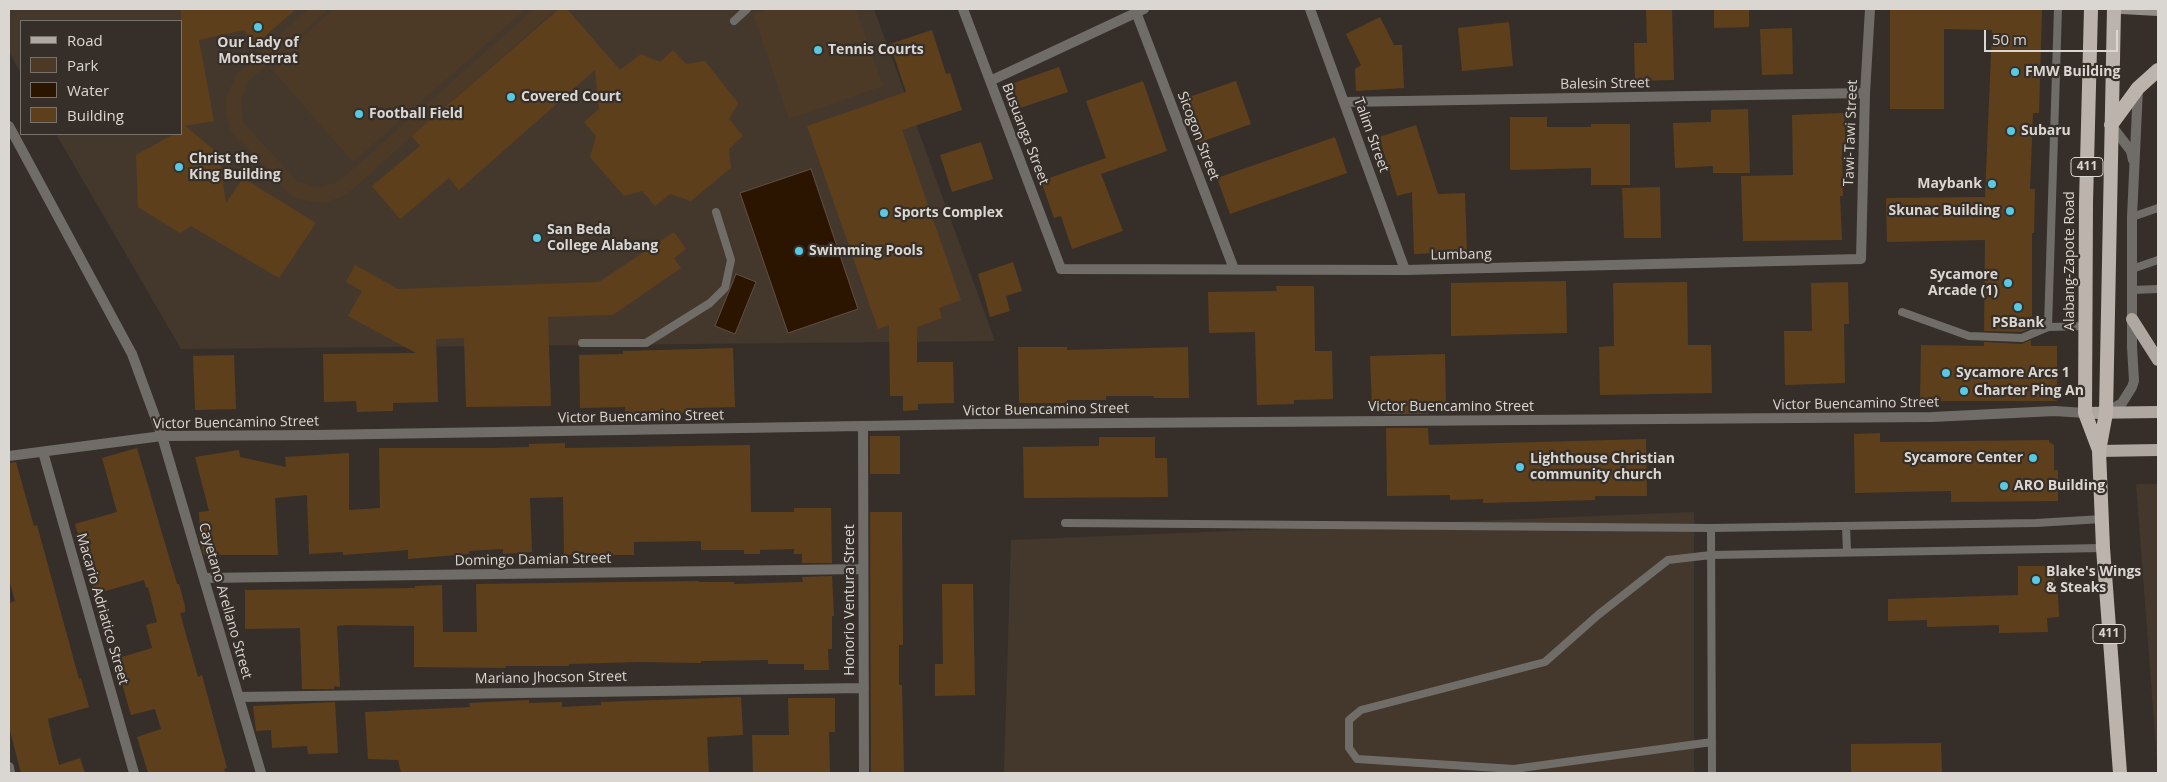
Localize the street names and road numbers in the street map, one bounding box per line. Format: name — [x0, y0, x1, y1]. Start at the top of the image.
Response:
street label: Balesin Street — [1560, 75, 1650, 93]
street label: Tawi-Tawi Street — [1841, 79, 1861, 187]
street label: Busuanga Street — [998, 81, 1052, 187]
street label: Sicogon Street — [1173, 89, 1223, 183]
street label: Talim Street — [1350, 95, 1392, 175]
road number: 411 — [2071, 158, 2103, 176]
street label: Alabang-Zapote Road — [2062, 191, 2078, 331]
street label: Lumbang — [1430, 246, 1492, 264]
street label: Victor Buencamino Street — [1773, 394, 1939, 414]
street label: Victor Buencamino Street — [1368, 399, 1534, 415]
street label: Victor Buencamino Street — [963, 400, 1129, 420]
street label: Victor Buencamino Street — [558, 407, 724, 427]
street label: Victor Buencamino Street — [153, 413, 319, 433]
street label: Cayetano Arellano Street — [195, 521, 255, 681]
street label: Honorio Ventura Street — [842, 524, 858, 676]
street label: Macario Adriatico Street — [72, 531, 132, 687]
street label: Domingo Damian Street — [454, 550, 612, 570]
road number: 411 — [2093, 624, 2125, 644]
street label: Mariano Jhocson Street — [475, 668, 627, 688]

